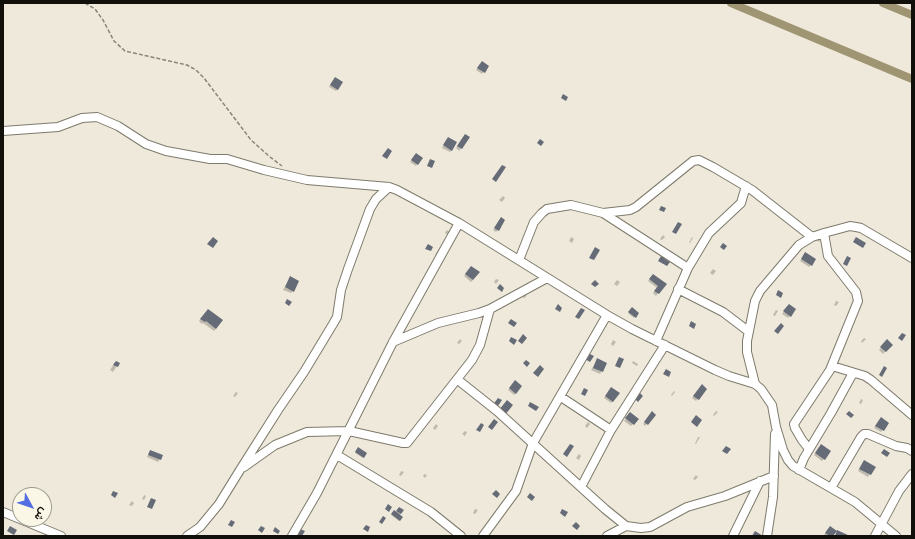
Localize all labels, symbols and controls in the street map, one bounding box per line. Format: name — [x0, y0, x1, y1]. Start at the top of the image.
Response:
north arrow — [12, 487, 52, 527]
text: ش — [31, 505, 51, 524]

